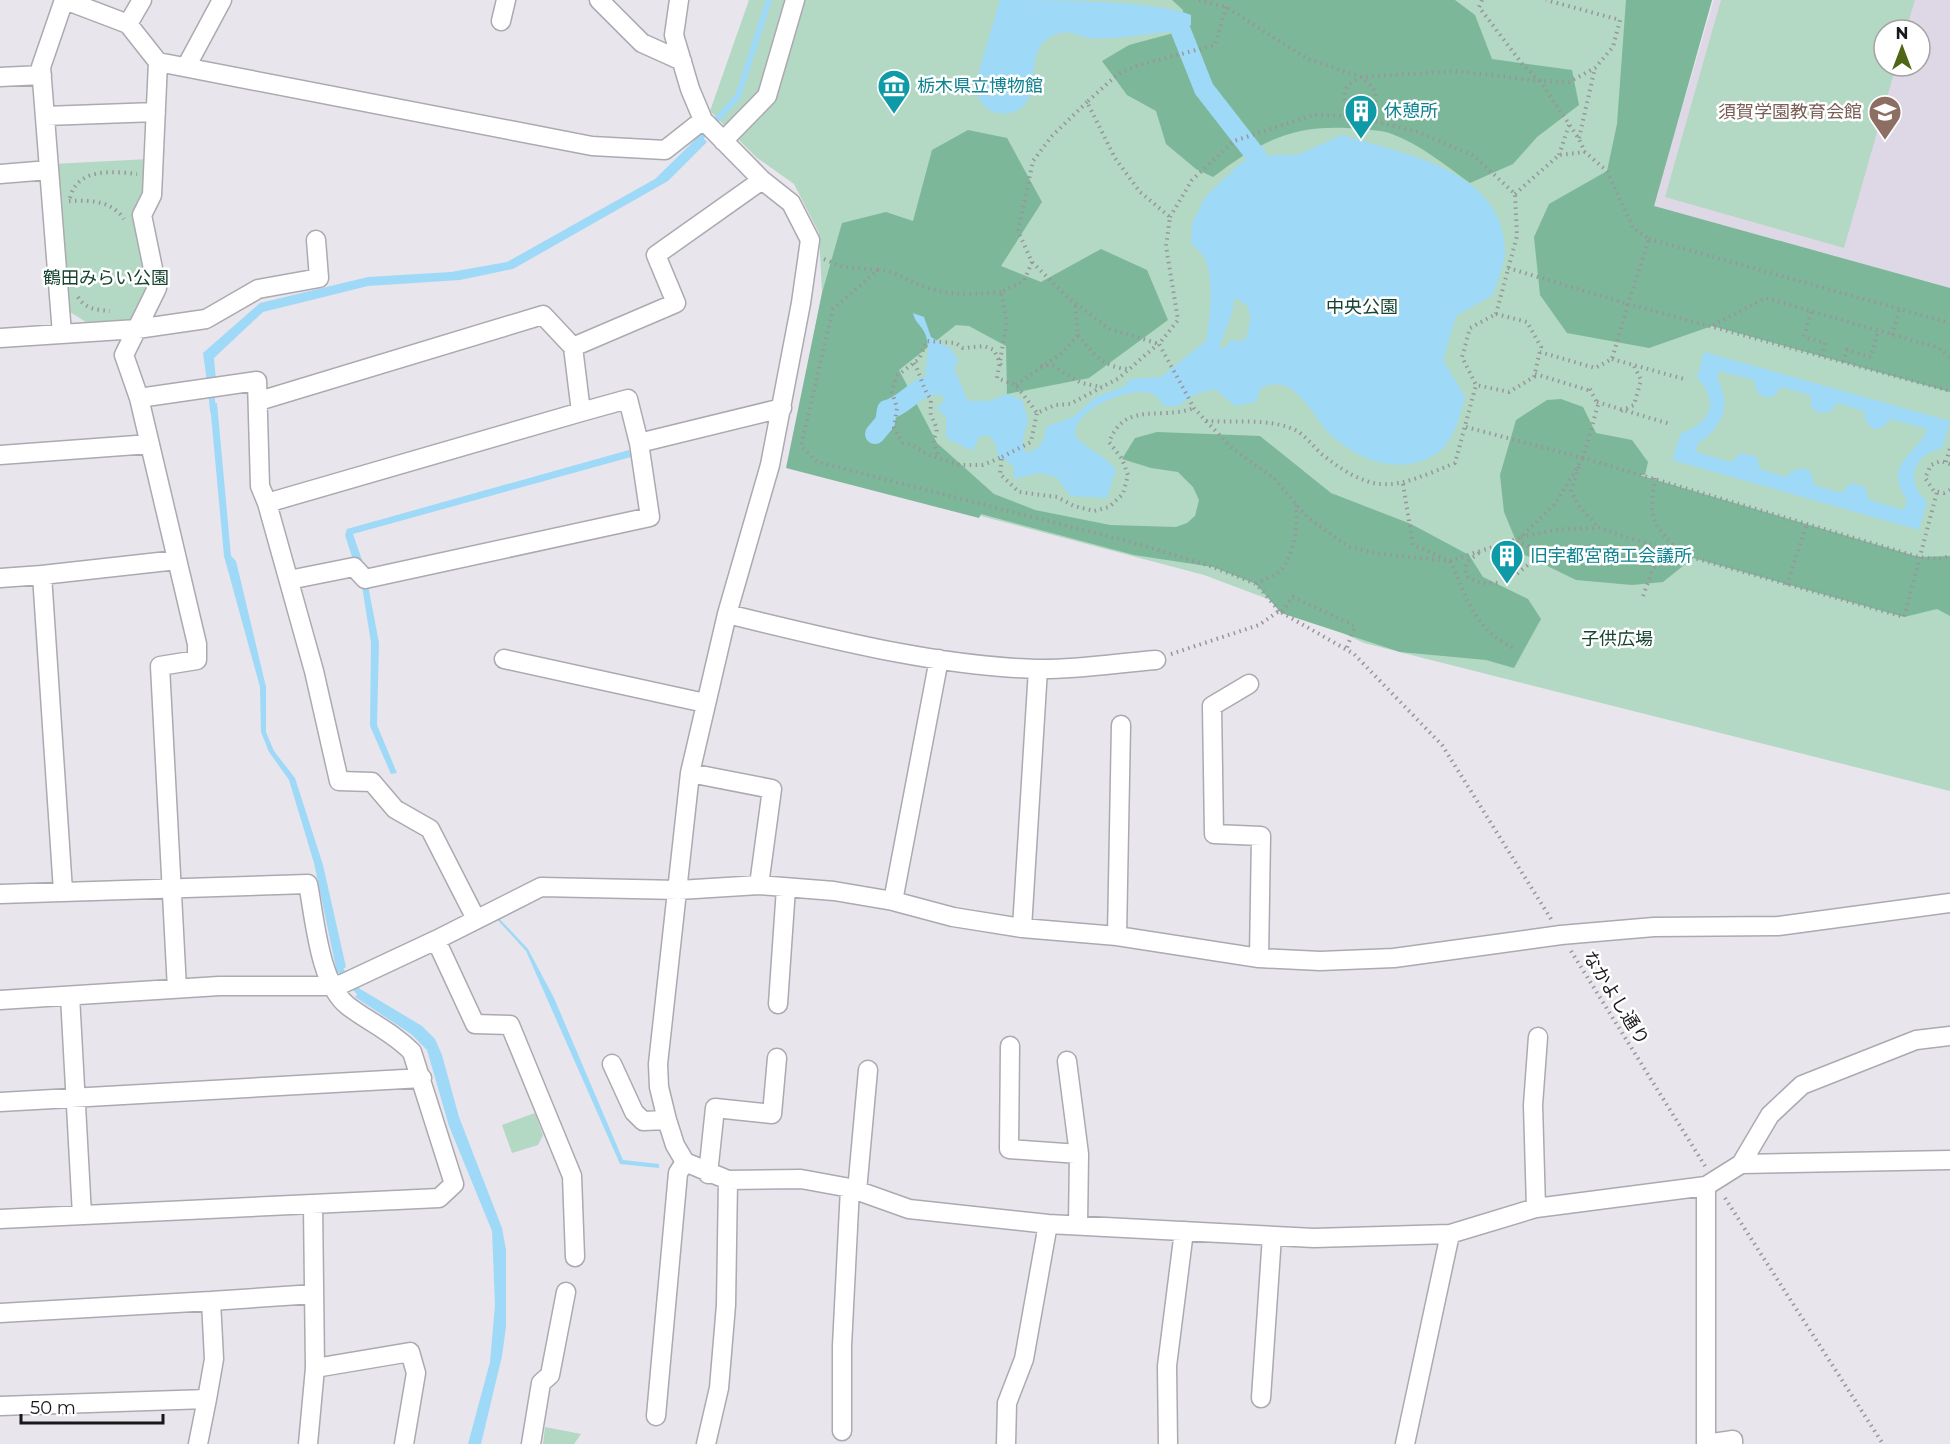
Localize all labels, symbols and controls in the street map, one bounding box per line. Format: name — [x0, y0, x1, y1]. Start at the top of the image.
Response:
north arrow — [1872, 18, 1932, 78]
text: N — [1896, 24, 1908, 43]
museum icon: 栃木県立博物館 — [876, 68, 912, 115]
place label: 栃木県立博物館 — [917, 75, 1043, 97]
building icon: 休憩所 — [1343, 93, 1379, 140]
school or university icon: 須賀学園教育会館 — [1867, 94, 1903, 141]
place label: 休憩所 — [1384, 100, 1438, 122]
place label: 須賀学園教育会館 — [1718, 101, 1862, 123]
park label: 鶴田みらい公園 — [43, 267, 169, 289]
park label: 中央公園 — [1326, 296, 1398, 318]
building icon: 旧宇都宮商工会議所 — [1489, 538, 1525, 585]
place label: 旧宇都宮商工会議所 — [1530, 545, 1692, 567]
park label: 子供広場 — [1581, 628, 1653, 650]
street label: なかよし通り — [1578, 947, 1654, 1049]
scale bar — [21, 1387, 164, 1425]
text: 50 m — [30, 1397, 76, 1419]

